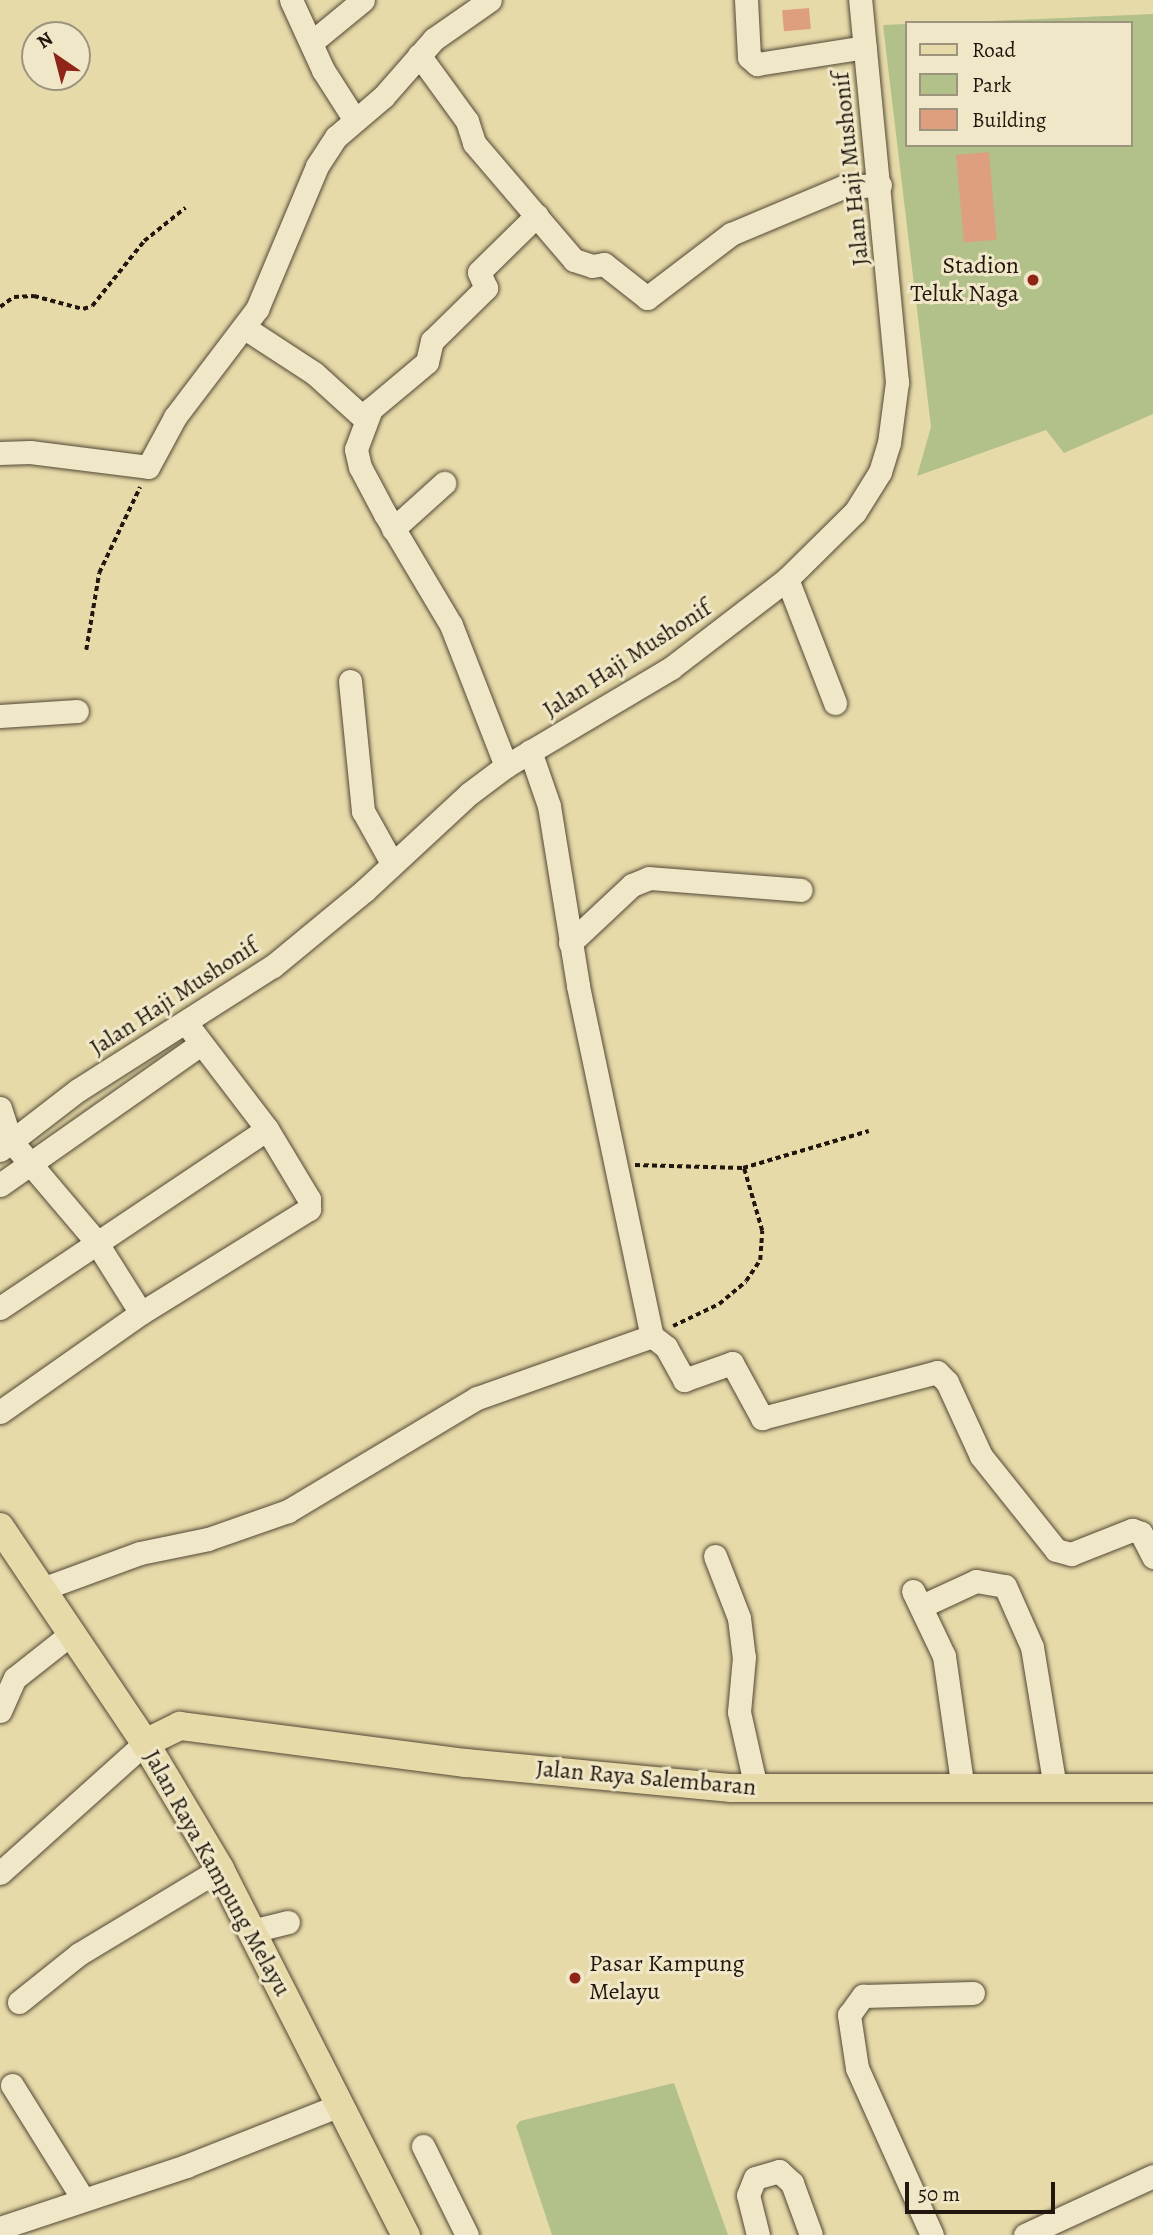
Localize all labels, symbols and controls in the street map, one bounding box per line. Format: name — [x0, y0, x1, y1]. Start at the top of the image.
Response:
north arrow — [21, 21, 91, 91]
legend — [904, 21, 1132, 147]
text: N — [32, 26, 58, 55]
text: Road — [972, 36, 1016, 64]
street label: Jalan Haji Mushonif — [827, 71, 875, 267]
text: Park — [972, 71, 1011, 99]
text: Building — [972, 106, 1046, 134]
place label: Stadion Teluk Naga — [910, 252, 1019, 308]
marker: Stadion Teluk Naga — [1025, 272, 1041, 288]
street label: Jalan Haji Mushonif — [538, 594, 716, 724]
street label: Jalan Haji Mushonif — [85, 932, 263, 1062]
street label: Jalan Raya Kampung Melayu — [137, 1745, 297, 2001]
street label: Jalan Raya Salembaran — [535, 1754, 757, 1802]
place label: Pasar Kampung Melayu — [589, 1950, 745, 2006]
marker: Pasar Kampung Melayu — [567, 1970, 583, 1986]
scale bar — [908, 2168, 1058, 2212]
text: 50 m — [918, 2180, 960, 2208]

